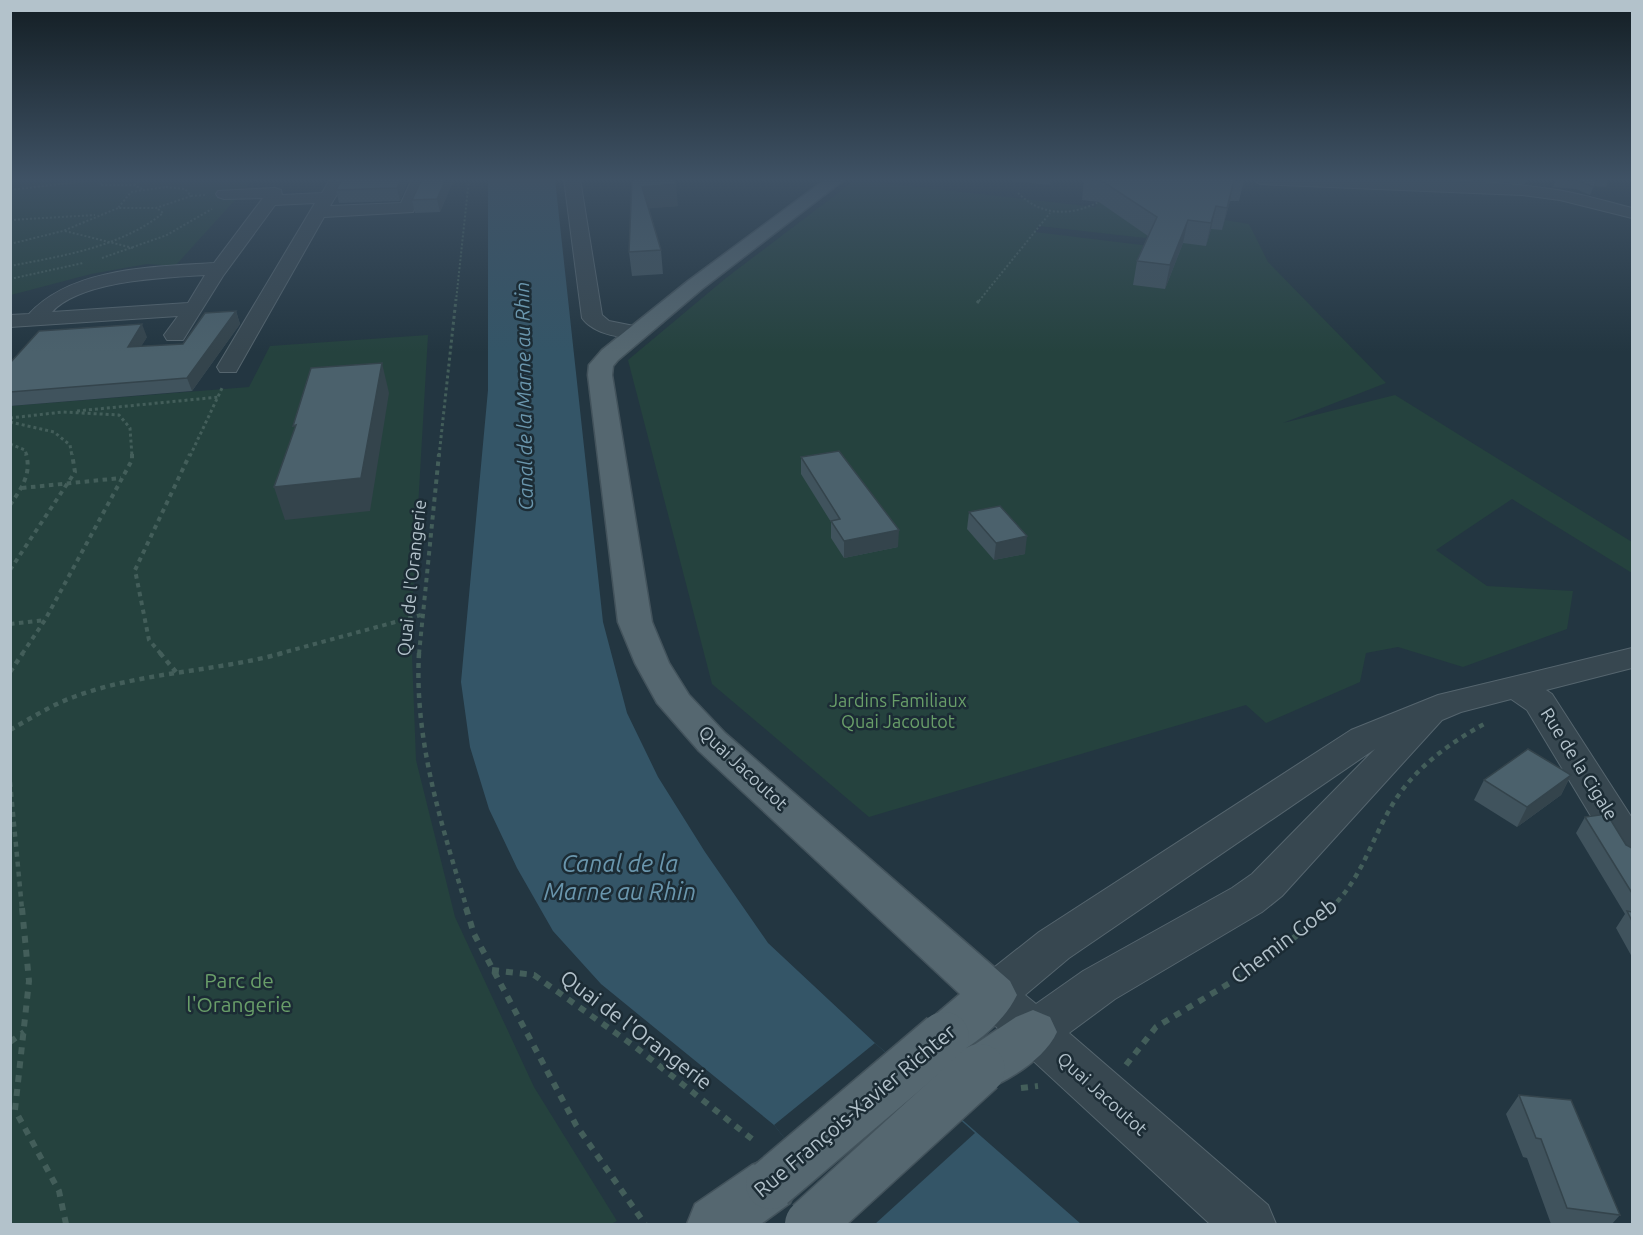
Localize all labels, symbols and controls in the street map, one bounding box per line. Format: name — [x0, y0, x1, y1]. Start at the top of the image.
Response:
water label: Canal de la Marne au Rhin — [510, 281, 537, 511]
street label: Quai de l'Orangerie — [393, 499, 430, 657]
park label: Jardins Familiaux Quai Jacoutot — [829, 690, 967, 732]
street label: Rue de la Cigale — [1537, 704, 1622, 823]
street label: Quai Jacoutot — [695, 721, 792, 814]
water label: Canal de la Marne au Rhin — [544, 850, 696, 905]
street label: Chemin Goeb — [1226, 893, 1341, 988]
street label: Quai de l'Orangerie — [556, 964, 717, 1094]
park label: Parc de l'Orangerie — [186, 968, 292, 1016]
street label: Rue François-Xavier Richter — [749, 1019, 960, 1202]
street label: Quai Jacoutot — [1053, 1048, 1152, 1140]

